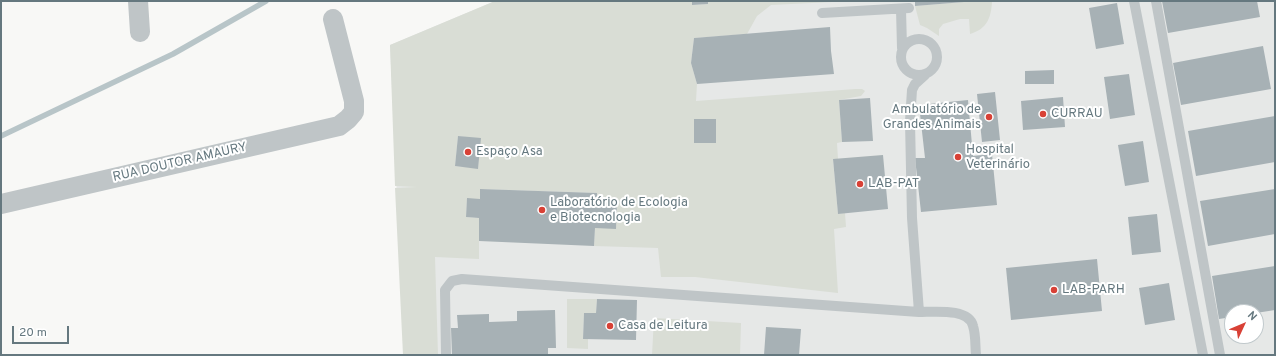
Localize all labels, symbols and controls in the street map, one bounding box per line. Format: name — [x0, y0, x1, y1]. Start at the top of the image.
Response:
place label: Ambulatório de Grandes Animais — [883, 102, 981, 133]
place label: CURRAU — [1051, 106, 1103, 122]
marker: CURRAU — [1038, 109, 1048, 119]
marker: Ambulatório de Grandes Animais — [984, 112, 994, 122]
street label: RUA DOUTOR AMAURY — [111, 140, 249, 186]
place label: Hospital Veterinário — [966, 142, 1030, 173]
place label: Espaço Asa — [476, 144, 543, 160]
marker: Espaço Asa — [463, 147, 473, 157]
marker: Hospital Veterinário — [953, 152, 963, 162]
place label: LAB-PAT — [868, 176, 919, 192]
marker: LAB-PAT — [855, 179, 865, 189]
place label: Laboratório de Ecologia e Biotecnologia — [550, 195, 688, 226]
marker: Laboratório de Ecologia e Biotecnologia — [537, 205, 547, 215]
place label: LAB-PARH — [1062, 282, 1125, 298]
marker: LAB-PARH — [1049, 285, 1059, 295]
north arrow — [1224, 304, 1264, 344]
text: N — [1244, 309, 1260, 324]
scale bar — [14, 318, 71, 344]
place label: Casa de Leitura — [618, 318, 708, 334]
marker: Casa de Leitura — [605, 321, 615, 331]
text: 20 m — [19, 325, 47, 341]

